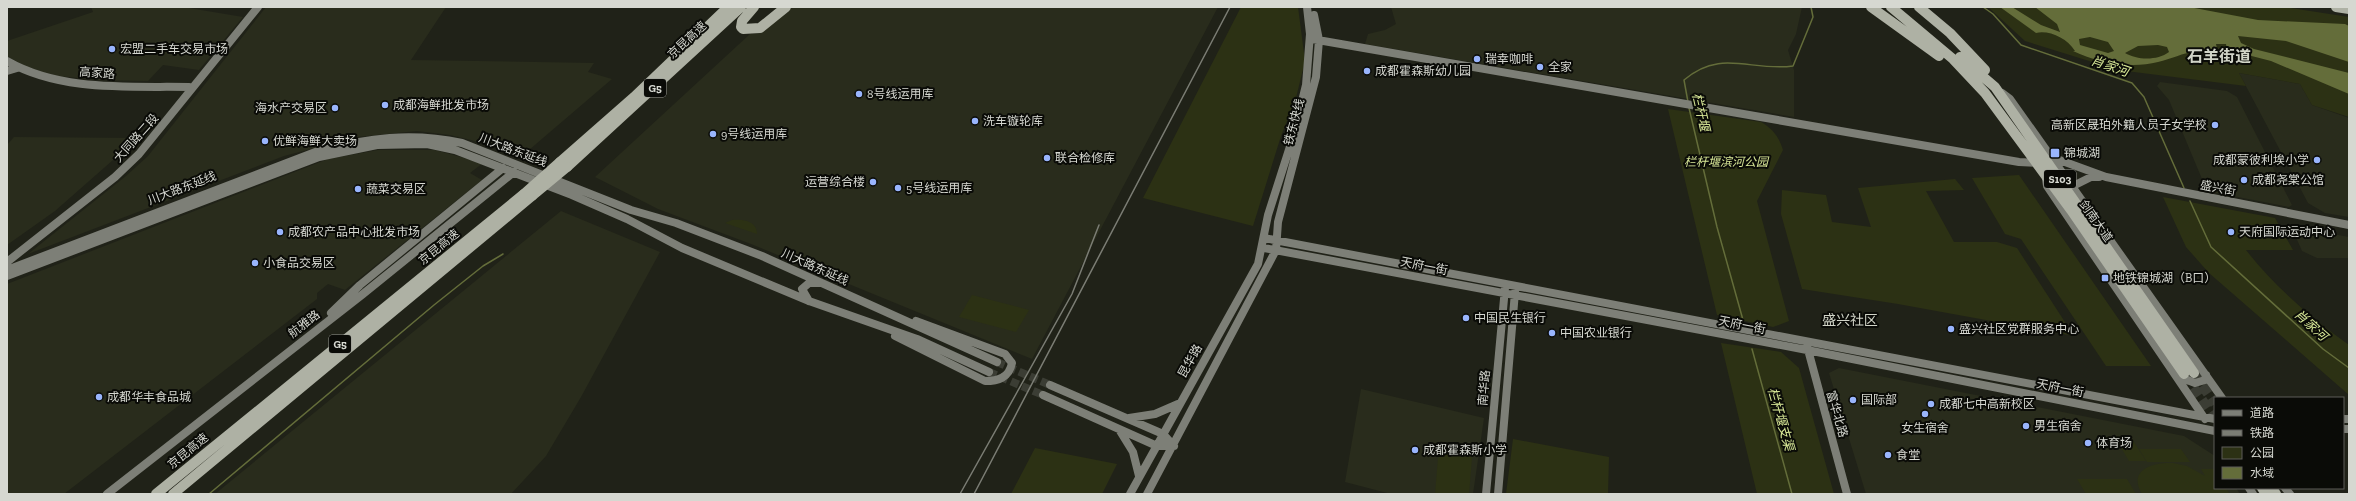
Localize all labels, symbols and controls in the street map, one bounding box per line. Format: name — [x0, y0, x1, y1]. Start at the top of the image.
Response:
street label: 京昆高速 — [665, 19, 709, 61]
place label: 宏盟二手车交易市场 — [120, 42, 228, 56]
marker: 宏盟二手车交易市场 — [107, 44, 117, 54]
district label: 石羊街道 — [2187, 47, 2251, 66]
place label: 瑞幸咖啡 — [1485, 52, 1533, 66]
water label: 肖家河 — [2089, 53, 2134, 80]
marker: 瑞幸咖啡 — [1472, 54, 1482, 64]
place label: 全家 — [1548, 60, 1572, 74]
marker: 全家 — [1535, 62, 1545, 72]
place label: 成都霍森斯幼儿园 — [1375, 64, 1471, 78]
street label: 高家路 — [79, 65, 115, 81]
marker: 成都霍森斯幼儿园 — [1362, 66, 1372, 76]
road number: G5 — [644, 79, 666, 97]
place label: 8号线运用库 — [867, 87, 933, 101]
marker: 8号线运用库 — [854, 89, 864, 99]
water label: 栏杆堰 — [1689, 91, 1713, 135]
street label: 铁东快线 — [1281, 97, 1307, 147]
place label: 成都海鲜批发市场 — [393, 98, 489, 112]
marker: 成都海鲜批发市场 — [380, 100, 390, 110]
place label: 海水产交易区 — [255, 101, 327, 115]
marker: 海水产交易区 — [330, 103, 340, 113]
street label: 大同路二段 — [111, 111, 161, 165]
place label: 洗车镟轮库 — [983, 114, 1043, 128]
marker: 洗车镟轮库 — [970, 116, 980, 126]
place label: 高新区晟珀外籍人员子女学校 — [2051, 118, 2207, 132]
marker: 高新区晟珀外籍人员子女学校 — [2210, 120, 2220, 130]
place label: 9号线运用库 — [721, 127, 787, 141]
marker: 9号线运用库 — [708, 129, 718, 139]
street label: 川大路东延线 — [477, 131, 549, 169]
place label: 优鲜海鲜大卖场 — [273, 134, 357, 148]
marker: 优鲜海鲜大卖场 — [260, 136, 270, 146]
place label: 锦城湖 — [2064, 146, 2100, 160]
marker: 锦城湖 — [2049, 147, 2061, 159]
place label: 联合检修库 — [1055, 151, 1115, 165]
marker: 联合检修库 — [1042, 153, 1052, 163]
place label: 成都蒙彼利埃小学 — [2213, 153, 2309, 167]
park label: 栏杆堰滨河公园 — [1684, 155, 1770, 169]
marker: 成都蒙彼利埃小学 — [2312, 155, 2322, 165]
street label: 川大路东延线 — [146, 169, 218, 207]
road number: S103 — [2044, 170, 2076, 188]
place label: 成都尧棠公馆 — [2252, 173, 2324, 187]
place label: 运营综合楼 — [805, 175, 865, 189]
marker: 成都尧棠公馆 — [2239, 175, 2249, 185]
marker: 运营综合楼 — [868, 177, 878, 187]
street label: 盛兴街 — [2199, 178, 2237, 198]
place label: 5号线运用库 — [906, 181, 972, 195]
place label: 蔬菜交易区 — [366, 182, 426, 196]
marker: 5号线运用库 — [893, 183, 903, 193]
marker: 蔬菜交易区 — [353, 184, 363, 194]
street label: 剑南大道 — [2076, 197, 2116, 245]
place label: 成都农产品中心批发市场 — [288, 225, 420, 239]
place label: 天府国际运动中心 — [2239, 225, 2335, 239]
street label: 京昆高速 — [416, 226, 462, 268]
marker: 成都农产品中心批发市场 — [275, 227, 285, 237]
marker: 天府国际运动中心 — [2226, 227, 2236, 237]
street label: 川大路东延线 — [779, 246, 851, 288]
street label: 天府一街 — [1399, 255, 1449, 277]
place label: 小食品交易区 — [263, 256, 335, 270]
marker: 小食品交易区 — [250, 258, 260, 268]
place label: 地铁锦城湖（B口） — [2113, 271, 2216, 285]
marker: 地铁锦城湖（B口） — [2100, 273, 2110, 283]
water label: 肖家河 — [2291, 306, 2333, 346]
street label: 航雅路 — [286, 307, 322, 341]
place label: 中国民生银行 — [1474, 311, 1546, 325]
district label: 盛兴社区 — [1822, 312, 1878, 329]
marker: 中国民生银行 — [1461, 313, 1471, 323]
street label: 天府一街 — [1717, 314, 1767, 336]
place label: 盛兴社区党群服务中心 — [1959, 322, 2079, 336]
marker: 盛兴社区党群服务中心 — [1946, 324, 1956, 334]
place label: 中国农业银行 — [1560, 326, 1632, 340]
marker: 中国农业银行 — [1547, 328, 1557, 338]
road number: G5 — [329, 335, 351, 353]
street label: 昆华路 — [1175, 342, 1205, 380]
street label: 南华路 — [1475, 369, 1493, 407]
street label: 天府一街 — [2035, 377, 2085, 399]
water label: 栏杆堰支渠 — [1765, 386, 1798, 454]
street label: 富华北路 — [1824, 389, 1850, 439]
place label: 成都华丰食品城 — [107, 390, 191, 404]
marker: 成都华丰食品城 — [94, 392, 104, 402]
place label: 国际部 — [1861, 393, 1897, 407]
marker: 国际部 — [1848, 395, 1858, 405]
place label: 成都七中高新校区 — [1939, 397, 2035, 411]
legend — [2214, 397, 2344, 489]
marker: 成都七中高新校区 — [1926, 399, 1936, 409]
text: 道路 — [2250, 406, 2274, 420]
marker: 女生宿舍 — [1920, 409, 1930, 419]
place label: 男生宿舍 — [2034, 419, 2082, 433]
place label: 女生宿舍 — [1901, 421, 1949, 435]
marker: 男生宿舍 — [2021, 421, 2031, 431]
text: 铁路 — [2250, 426, 2274, 440]
street label: 京昆高速 — [165, 430, 211, 472]
place label: 体育场 — [2096, 436, 2132, 450]
marker: 体育场 — [2083, 438, 2093, 448]
place label: 成都霍森斯小学 — [1423, 443, 1507, 457]
marker: 成都霍森斯小学 — [1410, 445, 1420, 455]
text: 公园 — [2250, 446, 2274, 460]
place label: 食堂 — [1896, 448, 1920, 462]
marker: 食堂 — [1883, 450, 1893, 460]
text: 水域 — [2250, 466, 2274, 480]

